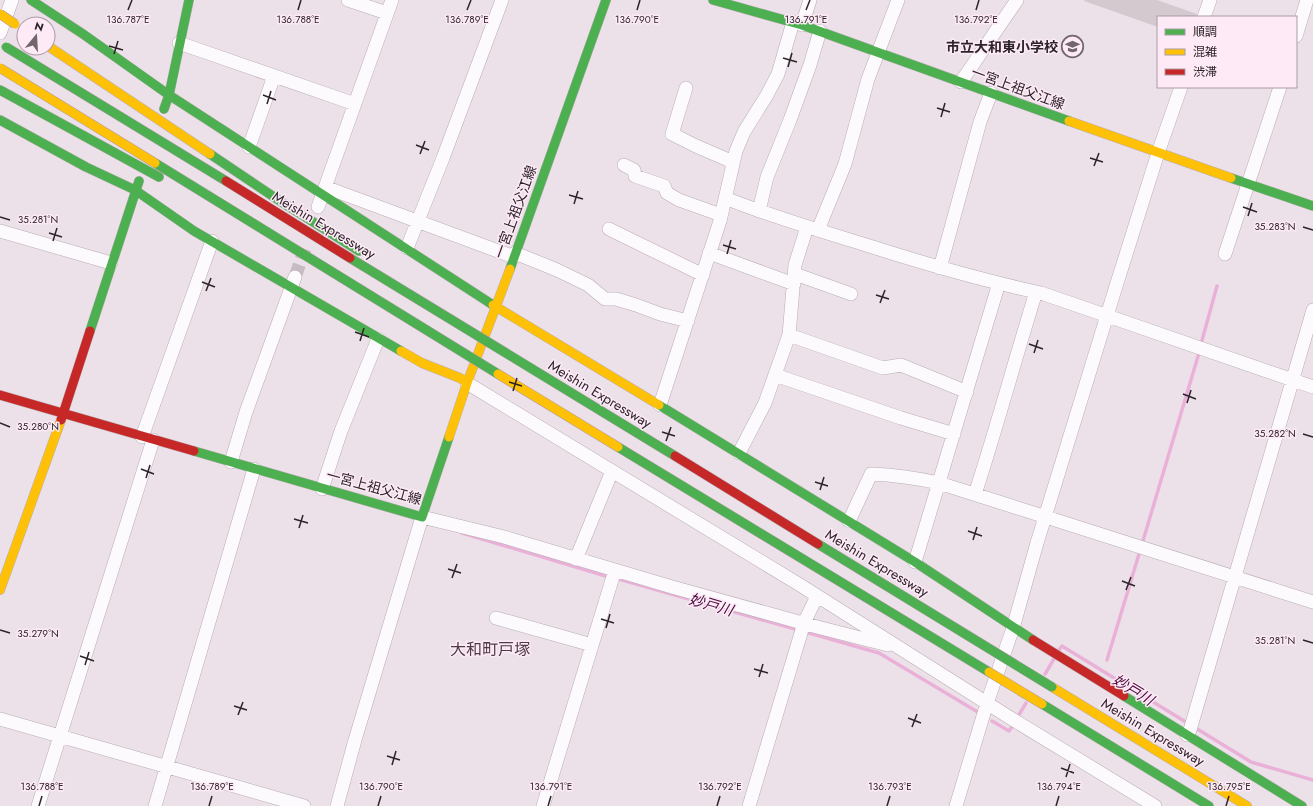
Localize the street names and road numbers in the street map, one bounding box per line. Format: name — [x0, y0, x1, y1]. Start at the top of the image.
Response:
street label: 一宮上祖父江線 — [969, 62, 1067, 114]
street label: 一宮上祖父江線 — [489, 163, 541, 261]
street label: Meishin Expressway — [269, 186, 380, 264]
street label: Meishin Expressway — [545, 355, 656, 433]
street label: 一宮上祖父江線 — [324, 465, 424, 509]
street label: Meishin Expressway — [822, 524, 933, 602]
street label: Meishin Expressway — [1098, 693, 1209, 771]

